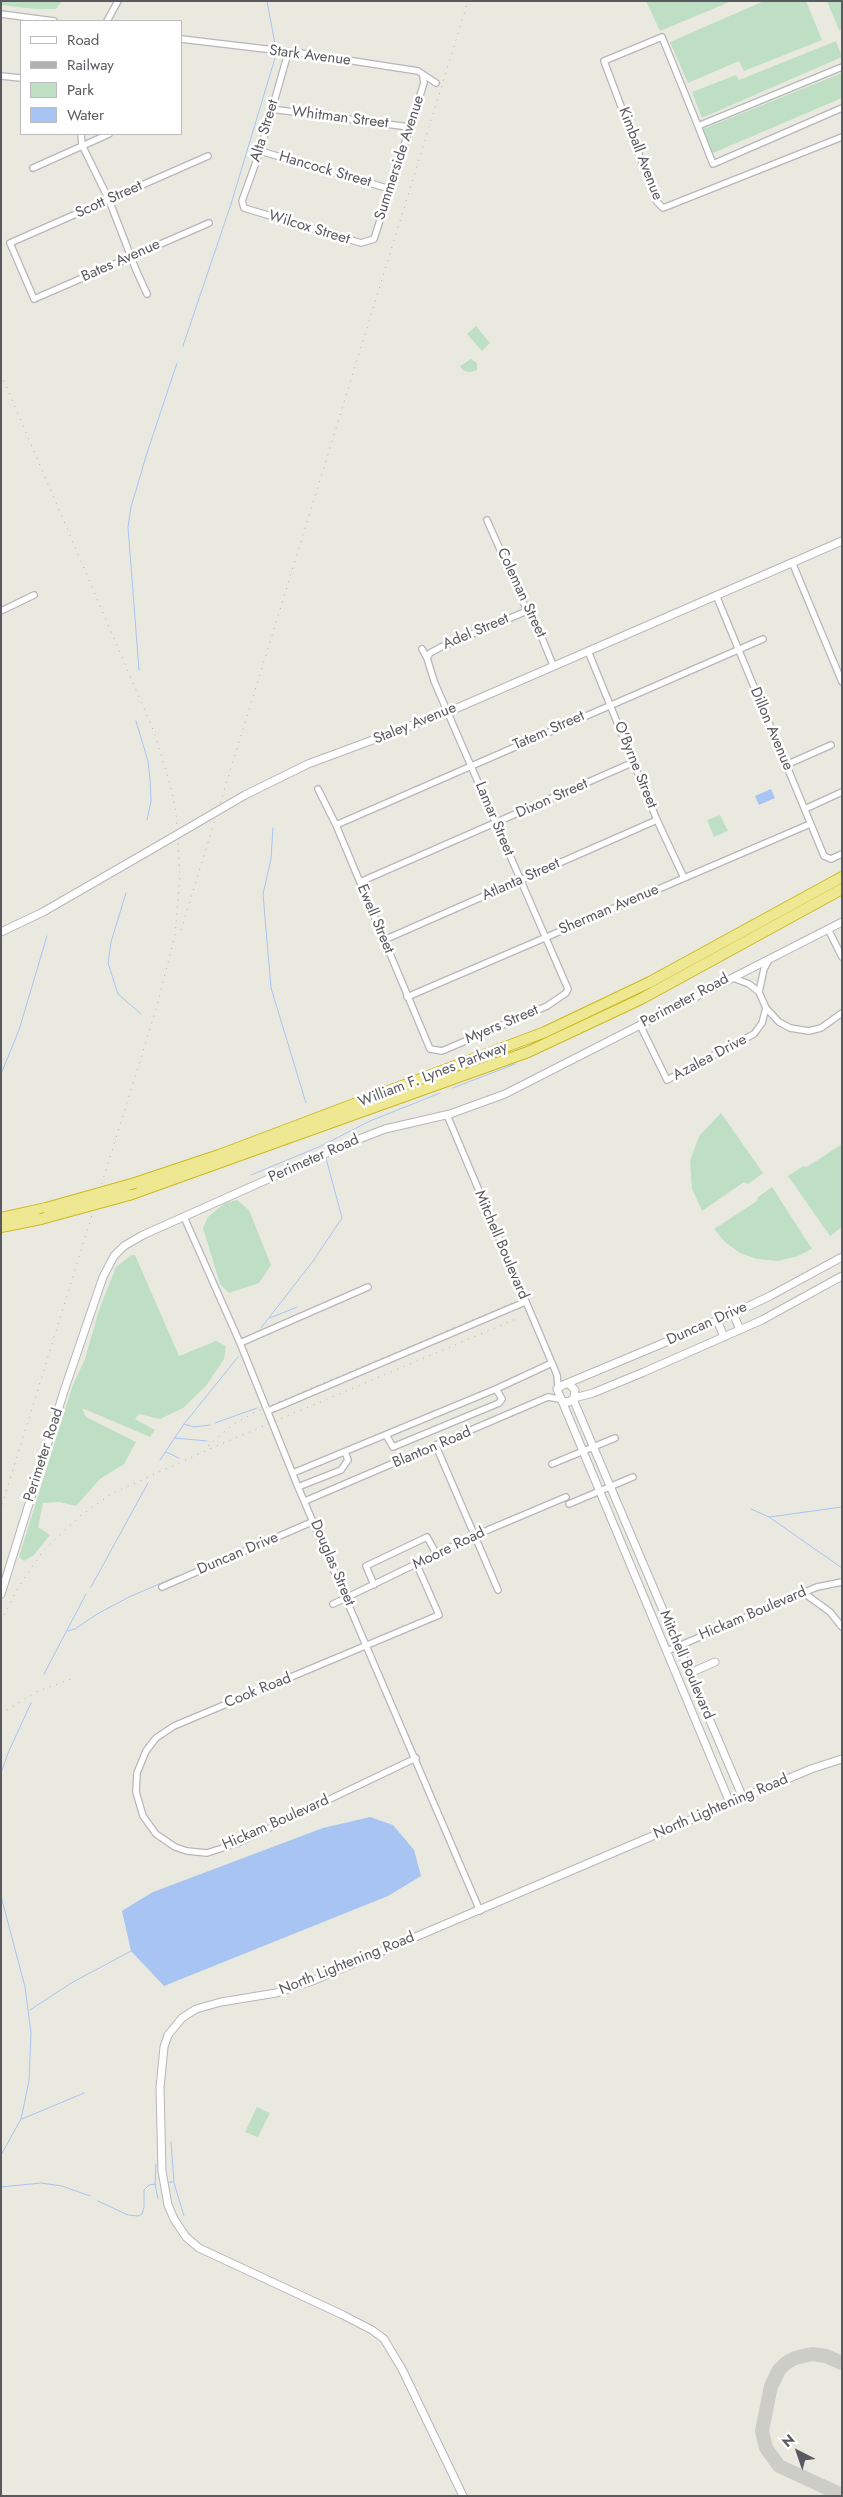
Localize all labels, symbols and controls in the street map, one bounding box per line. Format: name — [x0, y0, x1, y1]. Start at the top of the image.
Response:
legend — [20, 20, 182, 135]
text: Road — [67, 29, 99, 51]
street label: Stark Avenue — [268, 42, 352, 70]
text: Railway — [67, 54, 114, 76]
text: Park — [67, 79, 94, 101]
street label: Summerside Avenue — [371, 93, 429, 223]
street label: Alta Street — [247, 98, 283, 164]
street label: Whitman Street — [291, 103, 389, 133]
text: Water — [67, 104, 104, 126]
street label: Kimball Avenue — [614, 105, 666, 203]
street label: Hancock Street — [277, 148, 373, 192]
street label: Scott Street — [73, 177, 145, 223]
street label: Wilcox Street — [266, 207, 352, 249]
street label: Bates Avenue — [79, 236, 163, 286]
street label: Coleman Street — [492, 545, 550, 641]
street label: Adel Street — [440, 610, 512, 654]
street label: Dillon Avenue — [745, 685, 797, 773]
street label: Staley Avenue — [371, 699, 459, 749]
street label: Tatem Street — [511, 707, 587, 755]
street label: O'Byrne Street — [609, 719, 661, 811]
street label: Dixon Street — [513, 775, 591, 823]
street label: Lamar Street — [470, 779, 518, 859]
street label: Atlanta Street — [479, 855, 563, 905]
street label: Sherman Avenue — [556, 881, 662, 939]
street label: Ewell Street — [352, 882, 398, 956]
street label: Perimeter Road — [638, 970, 732, 1032]
street label: Myers Street — [463, 1002, 541, 1048]
street label: Azalea Drive — [670, 1031, 750, 1085]
street label: William F. Lynes Parkway — [356, 1038, 510, 1112]
street label: Perimeter Road — [266, 1131, 362, 1187]
street label: Mitchell Boulevard — [470, 1188, 532, 1302]
street label: Duncan Drive — [664, 1298, 750, 1350]
street label: Perimeter Road — [20, 1406, 68, 1504]
street label: Blanton Road — [390, 1423, 474, 1473]
street label: Douglas Street — [306, 1517, 358, 1609]
street label: Moore Road — [410, 1524, 488, 1574]
street label: Duncan Drive — [195, 1529, 281, 1579]
street label: Hickam Boulevard — [697, 1583, 809, 1645]
street label: Mitchell Boulevard — [655, 1608, 717, 1722]
street label: Cook Road — [222, 1670, 294, 1712]
street label: North Lightening Road — [651, 1771, 791, 1843]
street label: Hickam Boulevard — [220, 1791, 332, 1855]
street label: North Lightening Road — [277, 1929, 417, 1999]
north arrow — [773, 2427, 823, 2477]
text: N — [777, 2429, 799, 2452]

